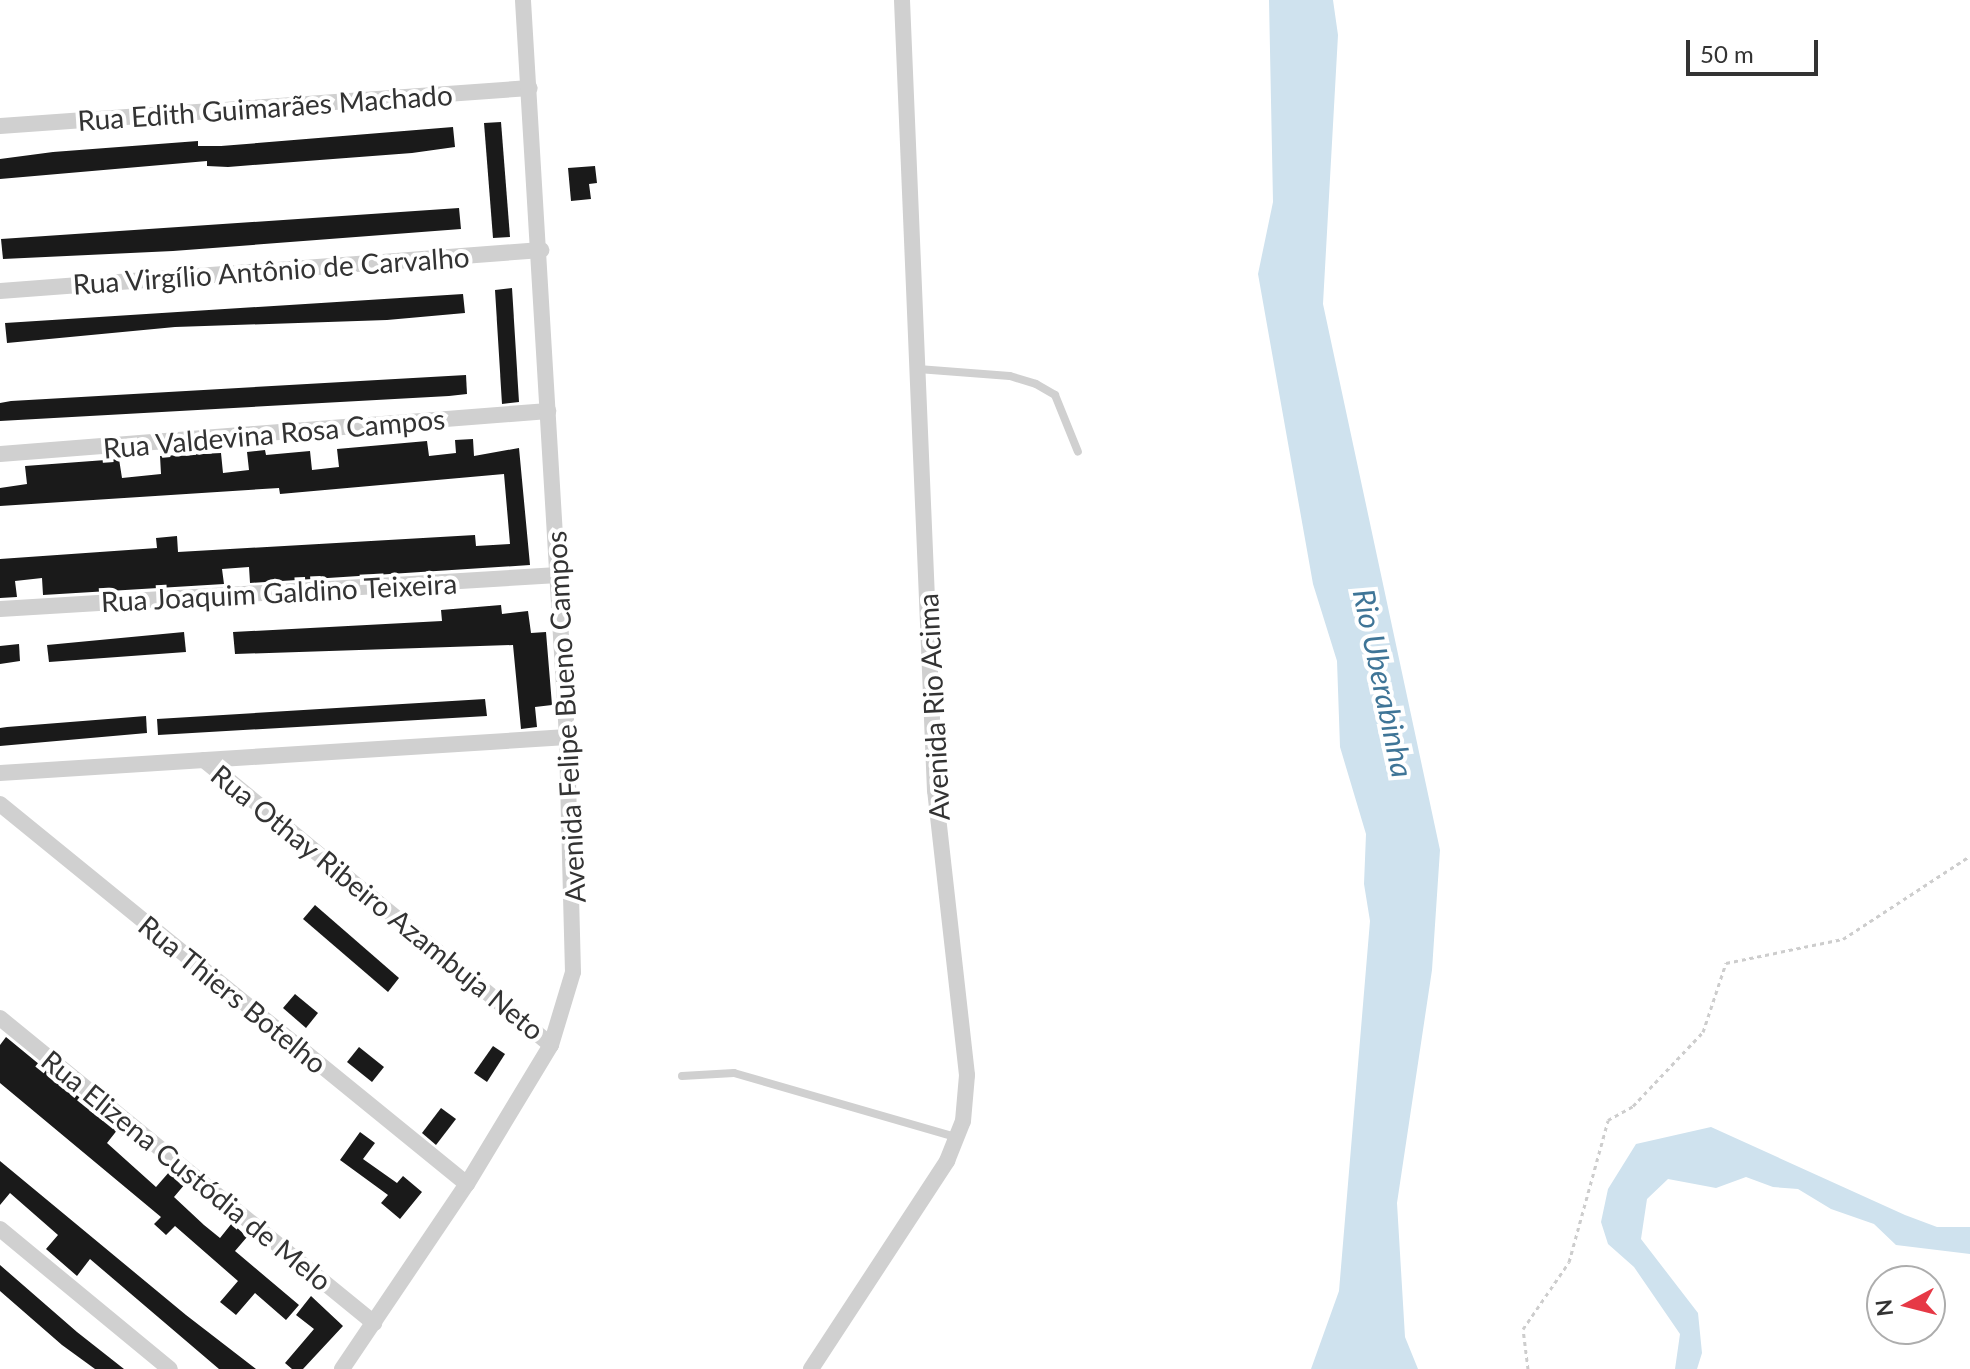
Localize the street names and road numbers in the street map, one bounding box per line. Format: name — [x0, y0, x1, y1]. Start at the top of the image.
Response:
street label: Rua Edith Guimarães Machado — [76, 77, 454, 137]
street label: Rua Virgílio Antônio de Carvalho — [71, 239, 471, 301]
street label: Rua Valdevina Rosa Campos — [101, 401, 447, 465]
street label: Avenida Felipe Bueno Campos — [538, 530, 592, 904]
street label: Rua Joaquim Galdino Teixeira — [99, 566, 459, 618]
street label: Avenida Rio Acima — [910, 592, 956, 822]
street label: Rua Othay Ribeiro Azambuja Neto — [204, 757, 552, 1047]
street label: Rua Thiers Botelho — [132, 908, 334, 1080]
street label: Rua Elizena Custódia de Melo — [35, 1043, 339, 1297]

